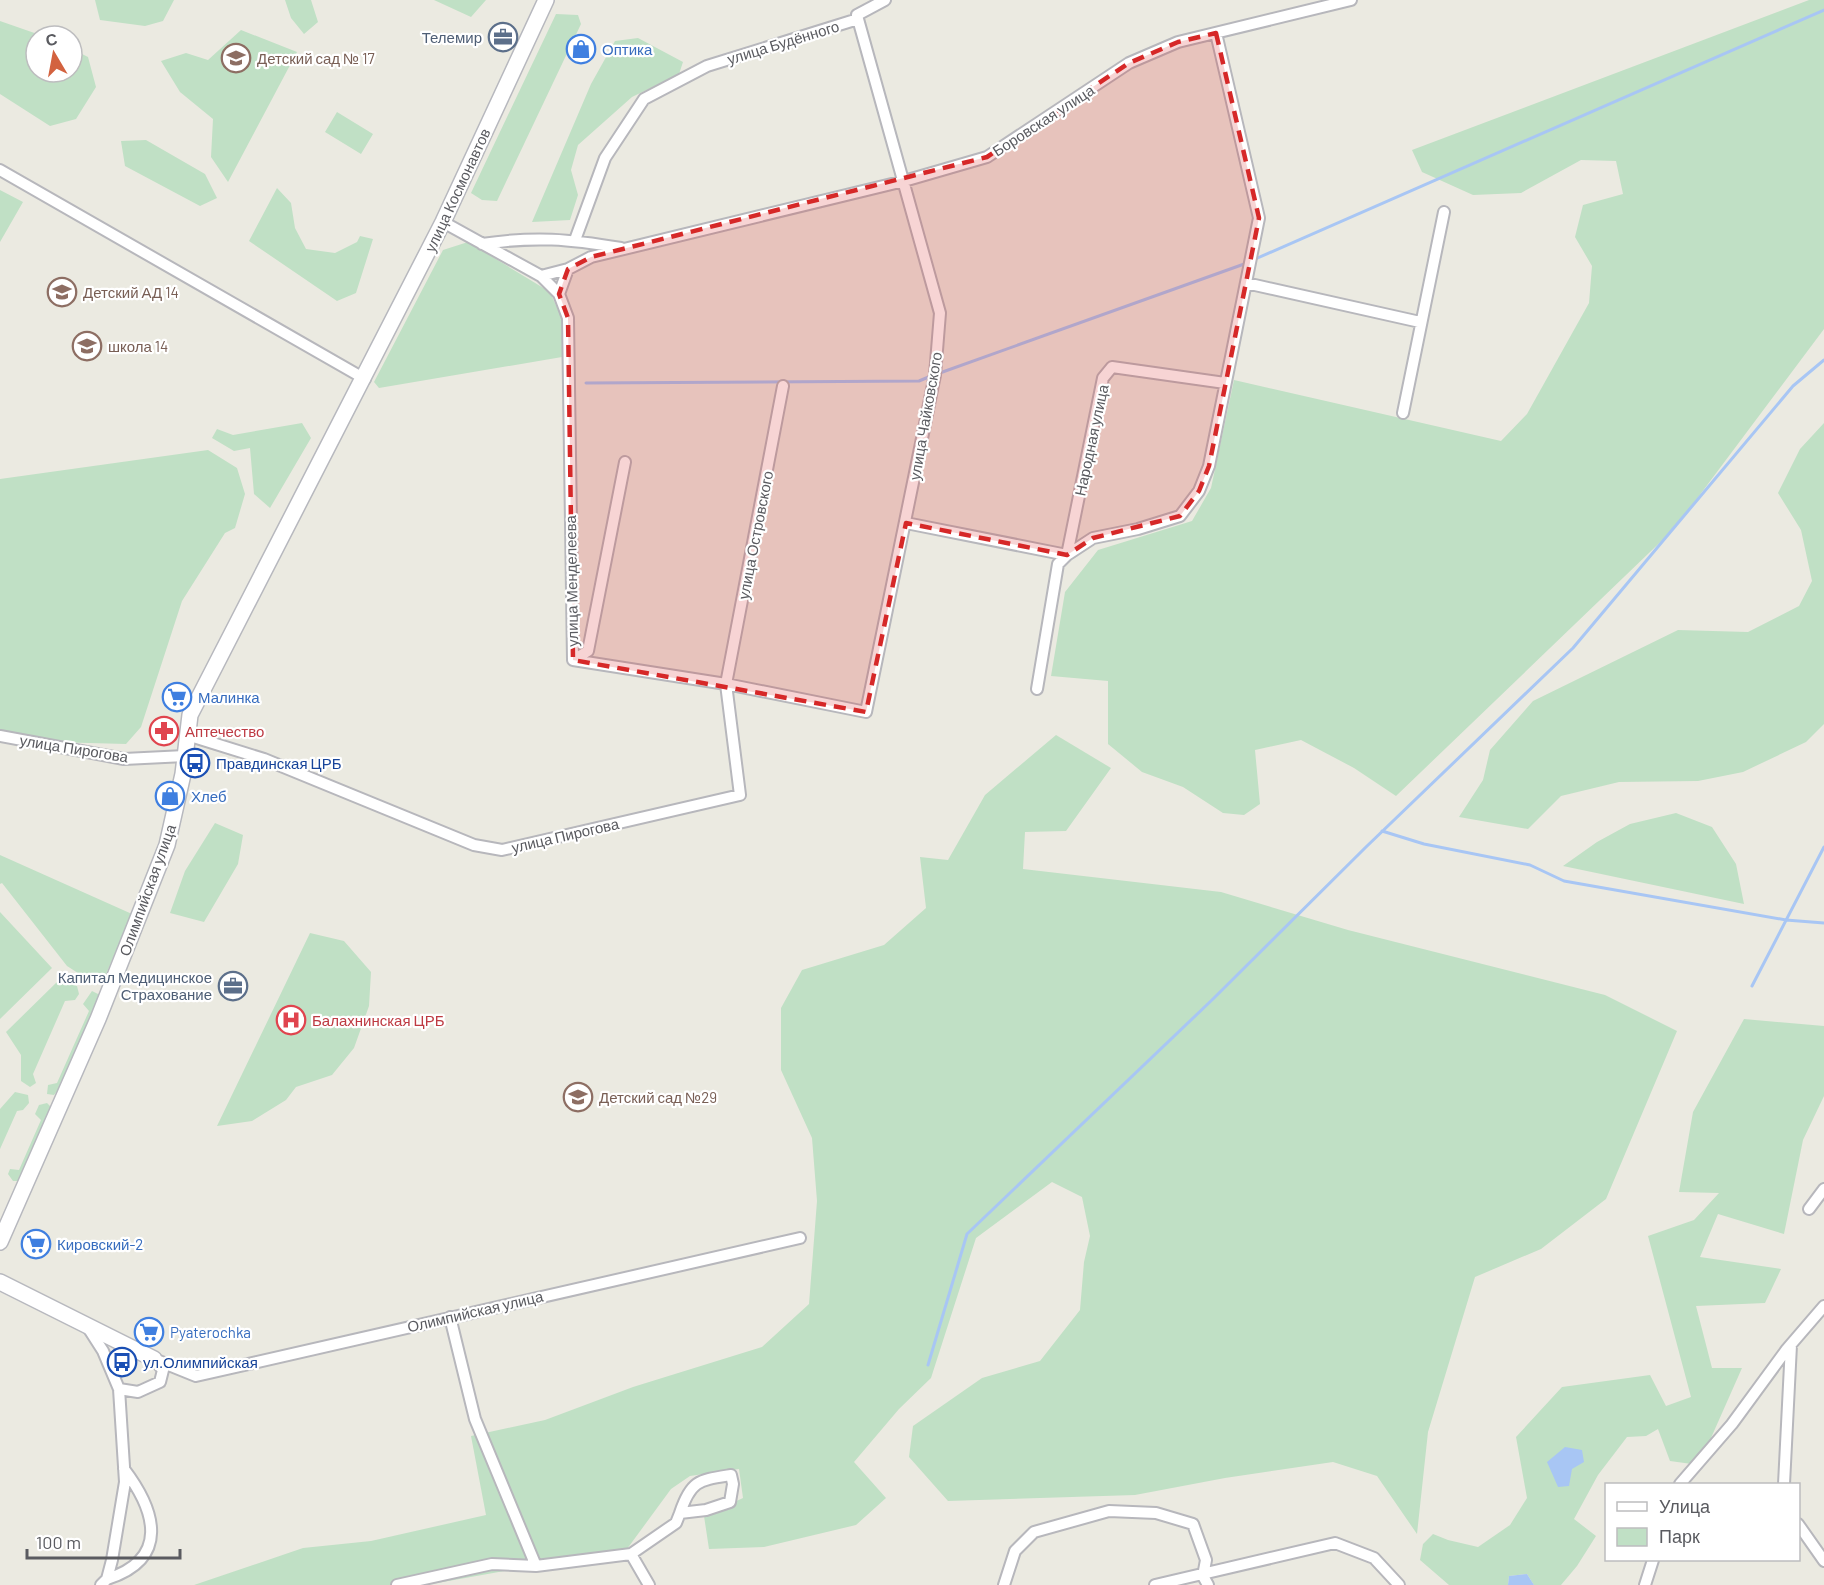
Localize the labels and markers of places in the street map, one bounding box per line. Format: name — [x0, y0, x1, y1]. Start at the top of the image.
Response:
office icon: Телемир — [487, 21, 519, 53]
place label: Телемир — [422, 28, 482, 46]
shop icon: Оптика — [565, 33, 597, 65]
place label: Оптика — [602, 40, 653, 58]
school or university icon: Детский сад № 17 — [220, 42, 252, 74]
place label: Детский сад № 17 — [257, 49, 375, 67]
school or university icon: Детский АД 14 — [46, 276, 78, 308]
place label: Детский АД 14 — [83, 283, 179, 301]
school or university icon: школа 14 — [71, 330, 103, 362]
place label: школа 14 — [108, 337, 168, 355]
supermarket icon: Малинка — [161, 681, 193, 713]
place label: Малинка — [198, 688, 260, 706]
pharmacy icon: Аптечество — [148, 715, 180, 747]
place label: Аптечество — [185, 722, 264, 740]
bus stop icon: Правдинская ЦРБ — [179, 747, 211, 779]
place label: Правдинская ЦРБ — [216, 754, 342, 772]
shop icon: Хлеб — [154, 780, 186, 812]
place label: Хлеб — [191, 787, 227, 805]
place label: Капитал Медицинское Страхование — [58, 968, 212, 1003]
office icon: Капитал Медицинское Страхование — [217, 970, 249, 1002]
hospital icon: Балахнинская ЦРБ — [275, 1004, 307, 1036]
place label: Балахнинская ЦРБ — [312, 1011, 445, 1029]
school or university icon: Детский сад №29 — [562, 1081, 594, 1113]
place label: Детский сад №29 — [599, 1088, 717, 1106]
supermarket icon: Кировский-2 — [20, 1228, 52, 1260]
place label: Кировский-2 — [57, 1235, 143, 1253]
supermarket icon: Pyaterochka — [133, 1316, 165, 1348]
place label: Pyaterochka — [170, 1323, 251, 1341]
bus stop icon: ул.Олимпийская — [106, 1346, 138, 1378]
place label: ул.Олимпийская — [143, 1353, 258, 1371]

